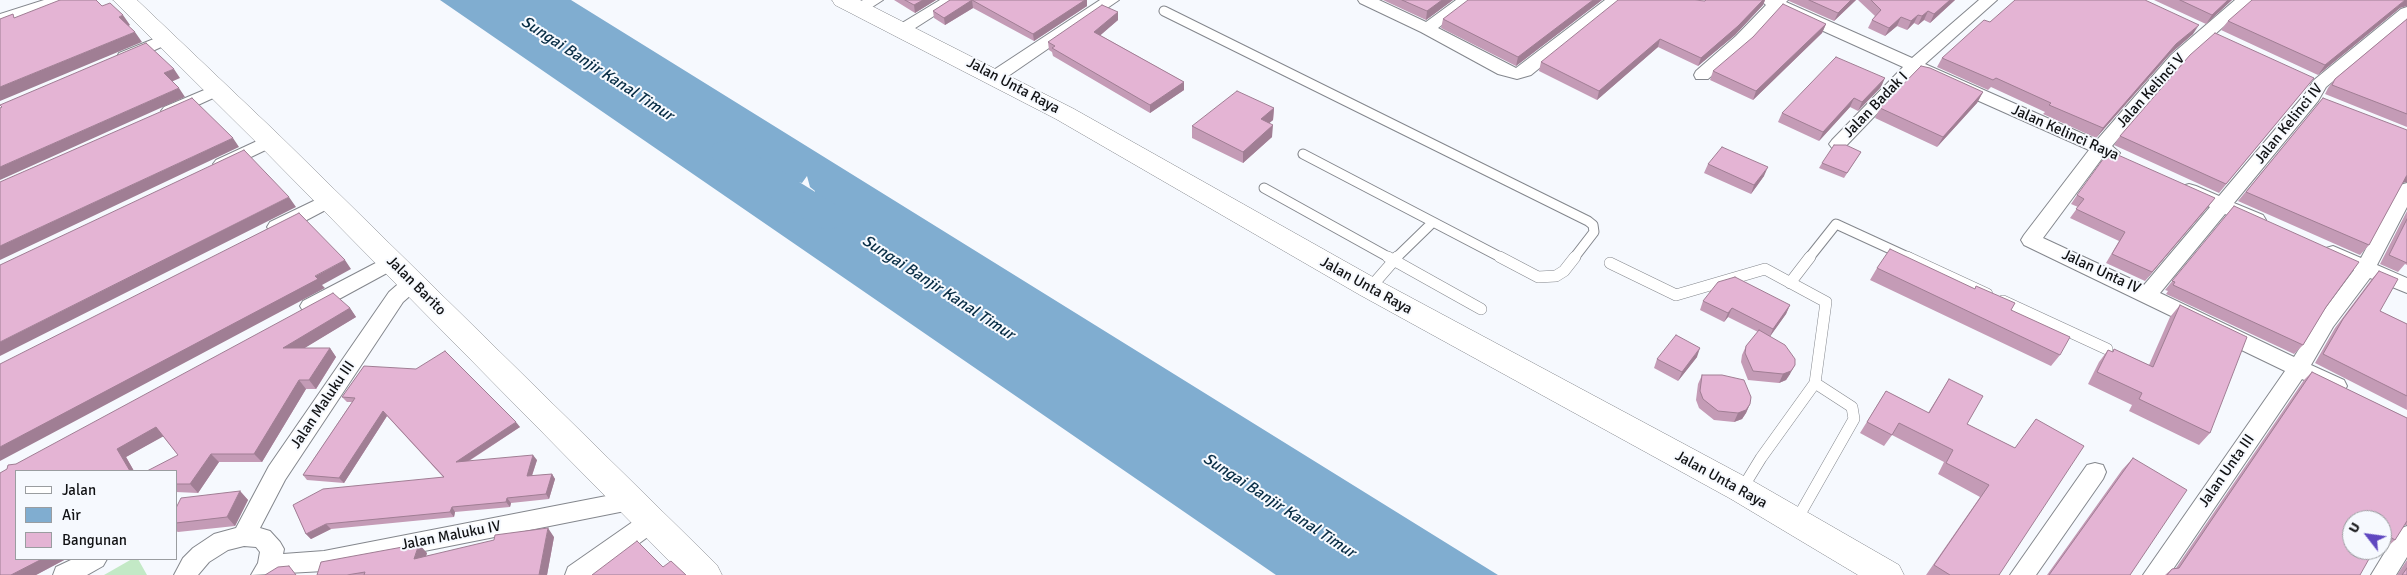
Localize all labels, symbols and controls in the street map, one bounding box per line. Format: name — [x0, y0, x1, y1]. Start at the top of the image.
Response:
water label: Sungai Banjir Kanal Timur — [517, 13, 677, 125]
street label: Jalan Kelinci V — [2113, 50, 2189, 132]
street label: Jalan Unta Raya — [963, 54, 1063, 118]
street label: Jalan Badak I — [1840, 68, 1912, 142]
street label: Jalan Kelinci IV — [2251, 80, 2327, 168]
street label: Jalan Kelinci Raya — [2009, 101, 2121, 165]
water label: Sungai Banjir Kanal Timur — [858, 232, 1018, 344]
street label: Jalan Unta IV — [2059, 246, 2143, 298]
street label: Jalan Barito — [382, 252, 450, 320]
street label: Jalan Unta Raya — [1317, 253, 1415, 319]
street label: Jalan Maluku III — [287, 358, 359, 452]
street label: Jalan Unta III — [2195, 431, 2259, 511]
street label: Jalan Unta Raya — [1672, 447, 1770, 513]
water label: Sungai Banjir Kanal Timur — [1199, 450, 1359, 562]
legend — [15, 470, 178, 560]
text: Jalan — [62, 481, 96, 499]
text: Air — [62, 506, 81, 524]
north arrow — [2342, 510, 2392, 560]
street label: Jalan Maluku IV — [400, 517, 502, 555]
text: U — [2345, 519, 2364, 536]
text: Bangunan — [62, 531, 127, 549]

